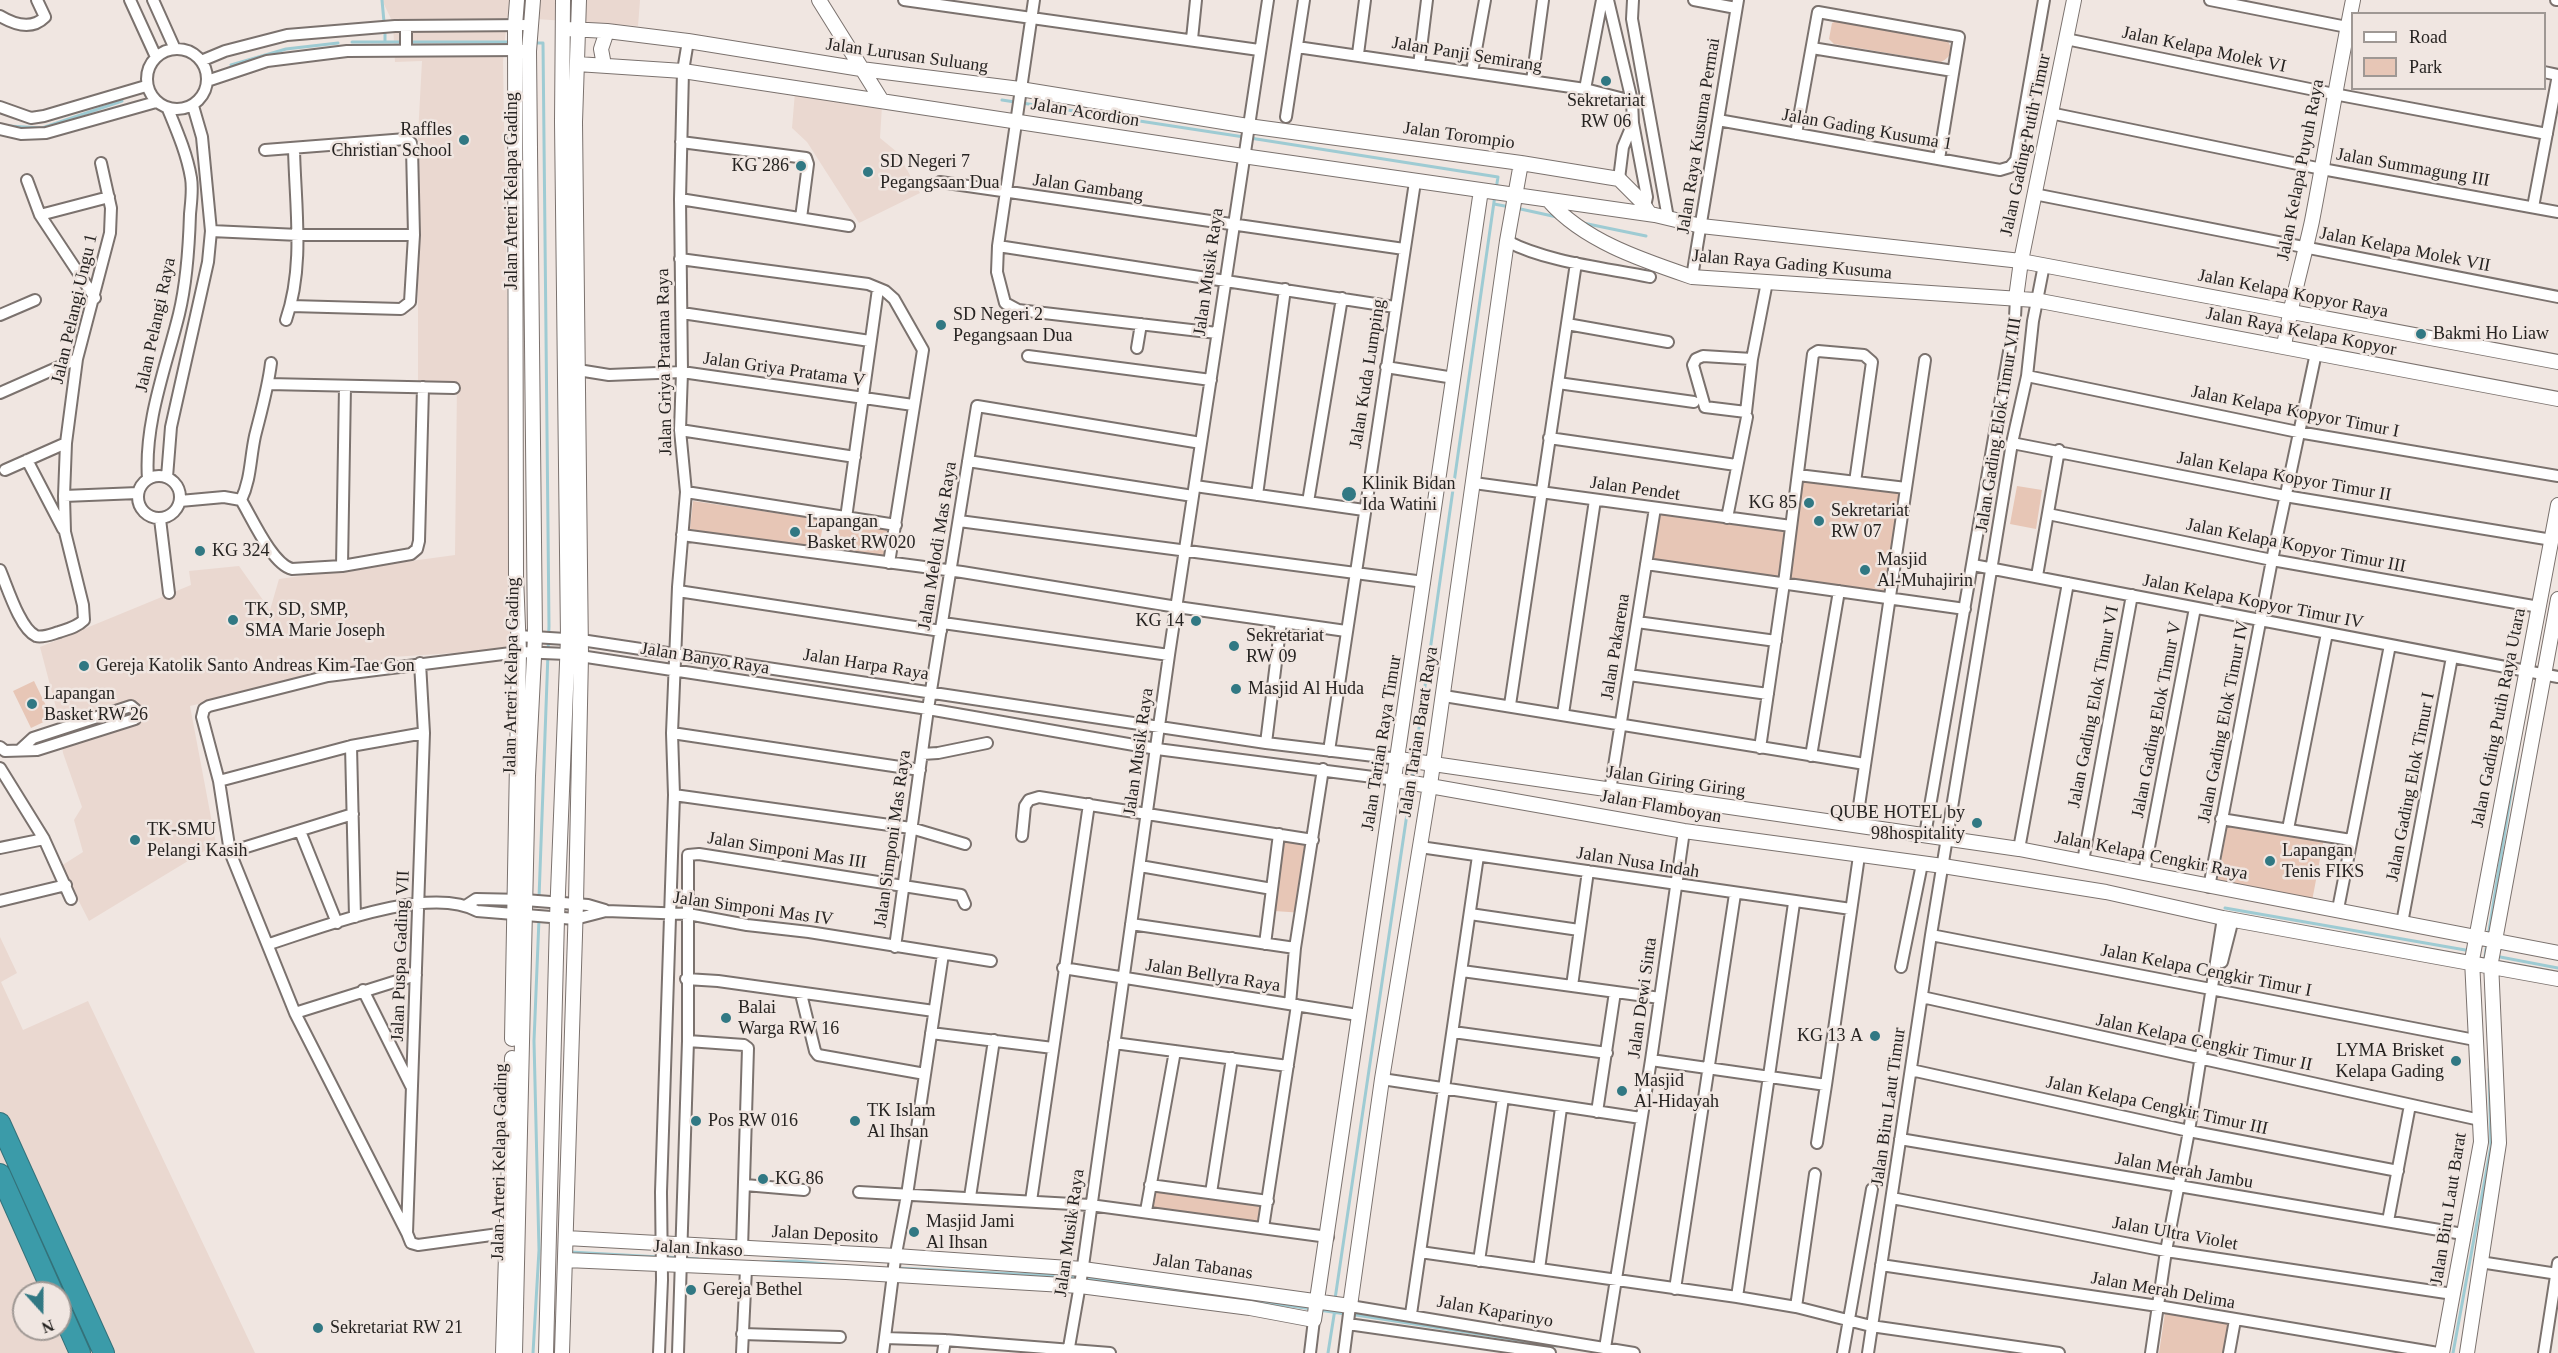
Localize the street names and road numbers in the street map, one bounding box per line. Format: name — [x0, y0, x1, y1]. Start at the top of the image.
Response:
street label: Jalan Kelapa Molek VI — [2120, 22, 2288, 78]
street label: Jalan Panji Semirang — [1390, 32, 1544, 78]
street label: Jalan Lurusan Suluang — [824, 34, 990, 78]
street label: Jalan Raya Kusuma Permai — [1673, 36, 1725, 236]
street label: Jalan Gading Putih Timur — [1996, 52, 2056, 238]
street label: Jalan Kelapa Puyuh Raya — [2273, 77, 2329, 263]
street label: Jalan Arteri Kelapa Gading — [501, 92, 523, 290]
street label: Jalan Acordion — [1029, 94, 1141, 132]
street label: Jalan Gading Kusuma 1 — [1780, 104, 1954, 156]
street label: Jalan Torompio — [1402, 117, 1516, 155]
street label: Jalan Summagung III — [2335, 144, 2491, 192]
street label: Jalan Gambang — [1031, 170, 1145, 206]
street label: Jalan Musik Raya — [1189, 207, 1229, 337]
street label: Jalan Kelapa Molek VII — [2318, 223, 2492, 277]
street label: Jalan Pelangi Ungu 1 — [47, 232, 103, 386]
street label: Jalan Raya Gading Kusuma — [1691, 246, 1893, 284]
street label: Jalan Pelangi Raya — [131, 256, 181, 394]
street label: Jalan Kelapa Kopyor Raya — [2196, 265, 2390, 323]
street label: Jalan Griya Pratama Raya — [653, 268, 677, 456]
street label: Jalan Kuda Lumping — [1346, 298, 1390, 450]
street label: Jalan Raya Kelapa Kopyor — [2204, 303, 2398, 361]
street label: Jalan Gading Elok Timur VIII — [1971, 316, 2027, 534]
street label: Jalan Griya Pratama V — [702, 348, 866, 392]
street label: Jalan Kelapa Kopyor Timur I — [2189, 381, 2401, 443]
street label: Jalan Kelapa Kopyor Timur II — [2175, 447, 2393, 507]
street label: Jalan Melodi Mas Raya — [914, 460, 962, 632]
street label: Jalan Pendet — [1589, 472, 1681, 506]
street label: Jalan Kelapa Kopyor Timur III — [2184, 514, 2408, 578]
street label: Jalan Kelapa Kopyor Timur IV — [2141, 570, 2365, 634]
street label: Jalan Arteri Kelapa Gading — [499, 577, 525, 775]
street label: Jalan Pakarena — [1597, 592, 1635, 702]
street label: Jalan Gading Elok Timur VI — [2064, 604, 2124, 810]
street label: Jalan Gading Putih Raya Utara — [2467, 607, 2531, 829]
street label: Jalan Gading Elok Timur IV — [2194, 619, 2254, 825]
street label: Jalan Gading Elok Timur V — [2127, 620, 2187, 820]
street label: Jalan Banyo Raya — [639, 638, 771, 680]
street label: Jalan Harpa Raya — [802, 644, 930, 686]
street label: Jalan Tarian Barat Raya — [1395, 645, 1443, 819]
street label: Jalan Tarian Raya Timur — [1357, 654, 1407, 832]
street label: Jalan Musik Raya — [1119, 687, 1159, 817]
street label: Jalan Gading Elok Timur I — [2382, 691, 2440, 883]
street label: Jalan Simponi Mas Raya — [870, 749, 916, 929]
street label: Jalan Giring Giring — [1605, 762, 1747, 802]
street label: Jalan Flamboyan — [1599, 786, 1723, 828]
street label: Jalan Kelapa Cengkir Raya — [2053, 827, 2249, 885]
street label: Jalan Simponi Mas III — [706, 828, 868, 874]
street label: Jalan Nusa Indah — [1575, 843, 1701, 883]
street label: Jalan Puspa Gading VII — [387, 870, 415, 1042]
street label: Jalan Simponi Mas IV — [672, 887, 834, 931]
street label: Jalan Dewi Sinta — [1624, 936, 1662, 1060]
street label: Jalan Kelapa Cengkir Timur I — [2099, 940, 2313, 1002]
street label: Jalan Bellyra Raya — [1144, 955, 1282, 997]
street label: Jalan Kelapa Cengkir Timur II — [2094, 1010, 2314, 1076]
street label: Jalan Biru Laut Timur — [1867, 1026, 1911, 1188]
street label: Jalan Arteri Kelapa Gading — [487, 1063, 513, 1261]
street label: Jalan Kelapa Cengkir Timur III — [2044, 1072, 2270, 1140]
street label: Jalan Biru Laut Barat — [2426, 1131, 2472, 1287]
street label: Jalan Merah Jambu — [2113, 1148, 2255, 1194]
street label: Jalan Musik Raya — [1050, 1168, 1090, 1298]
street label: Jalan Ultra Violet — [2111, 1212, 2239, 1256]
street label: Jalan Deposito — [771, 1221, 879, 1249]
street label: Jalan Inkaso — [653, 1236, 743, 1262]
street label: Jalan Tabanas — [1152, 1249, 1254, 1285]
street label: Jalan Merah Delima — [2089, 1268, 2237, 1314]
street label: Jalan Kaparinyo — [1435, 1291, 1555, 1333]

